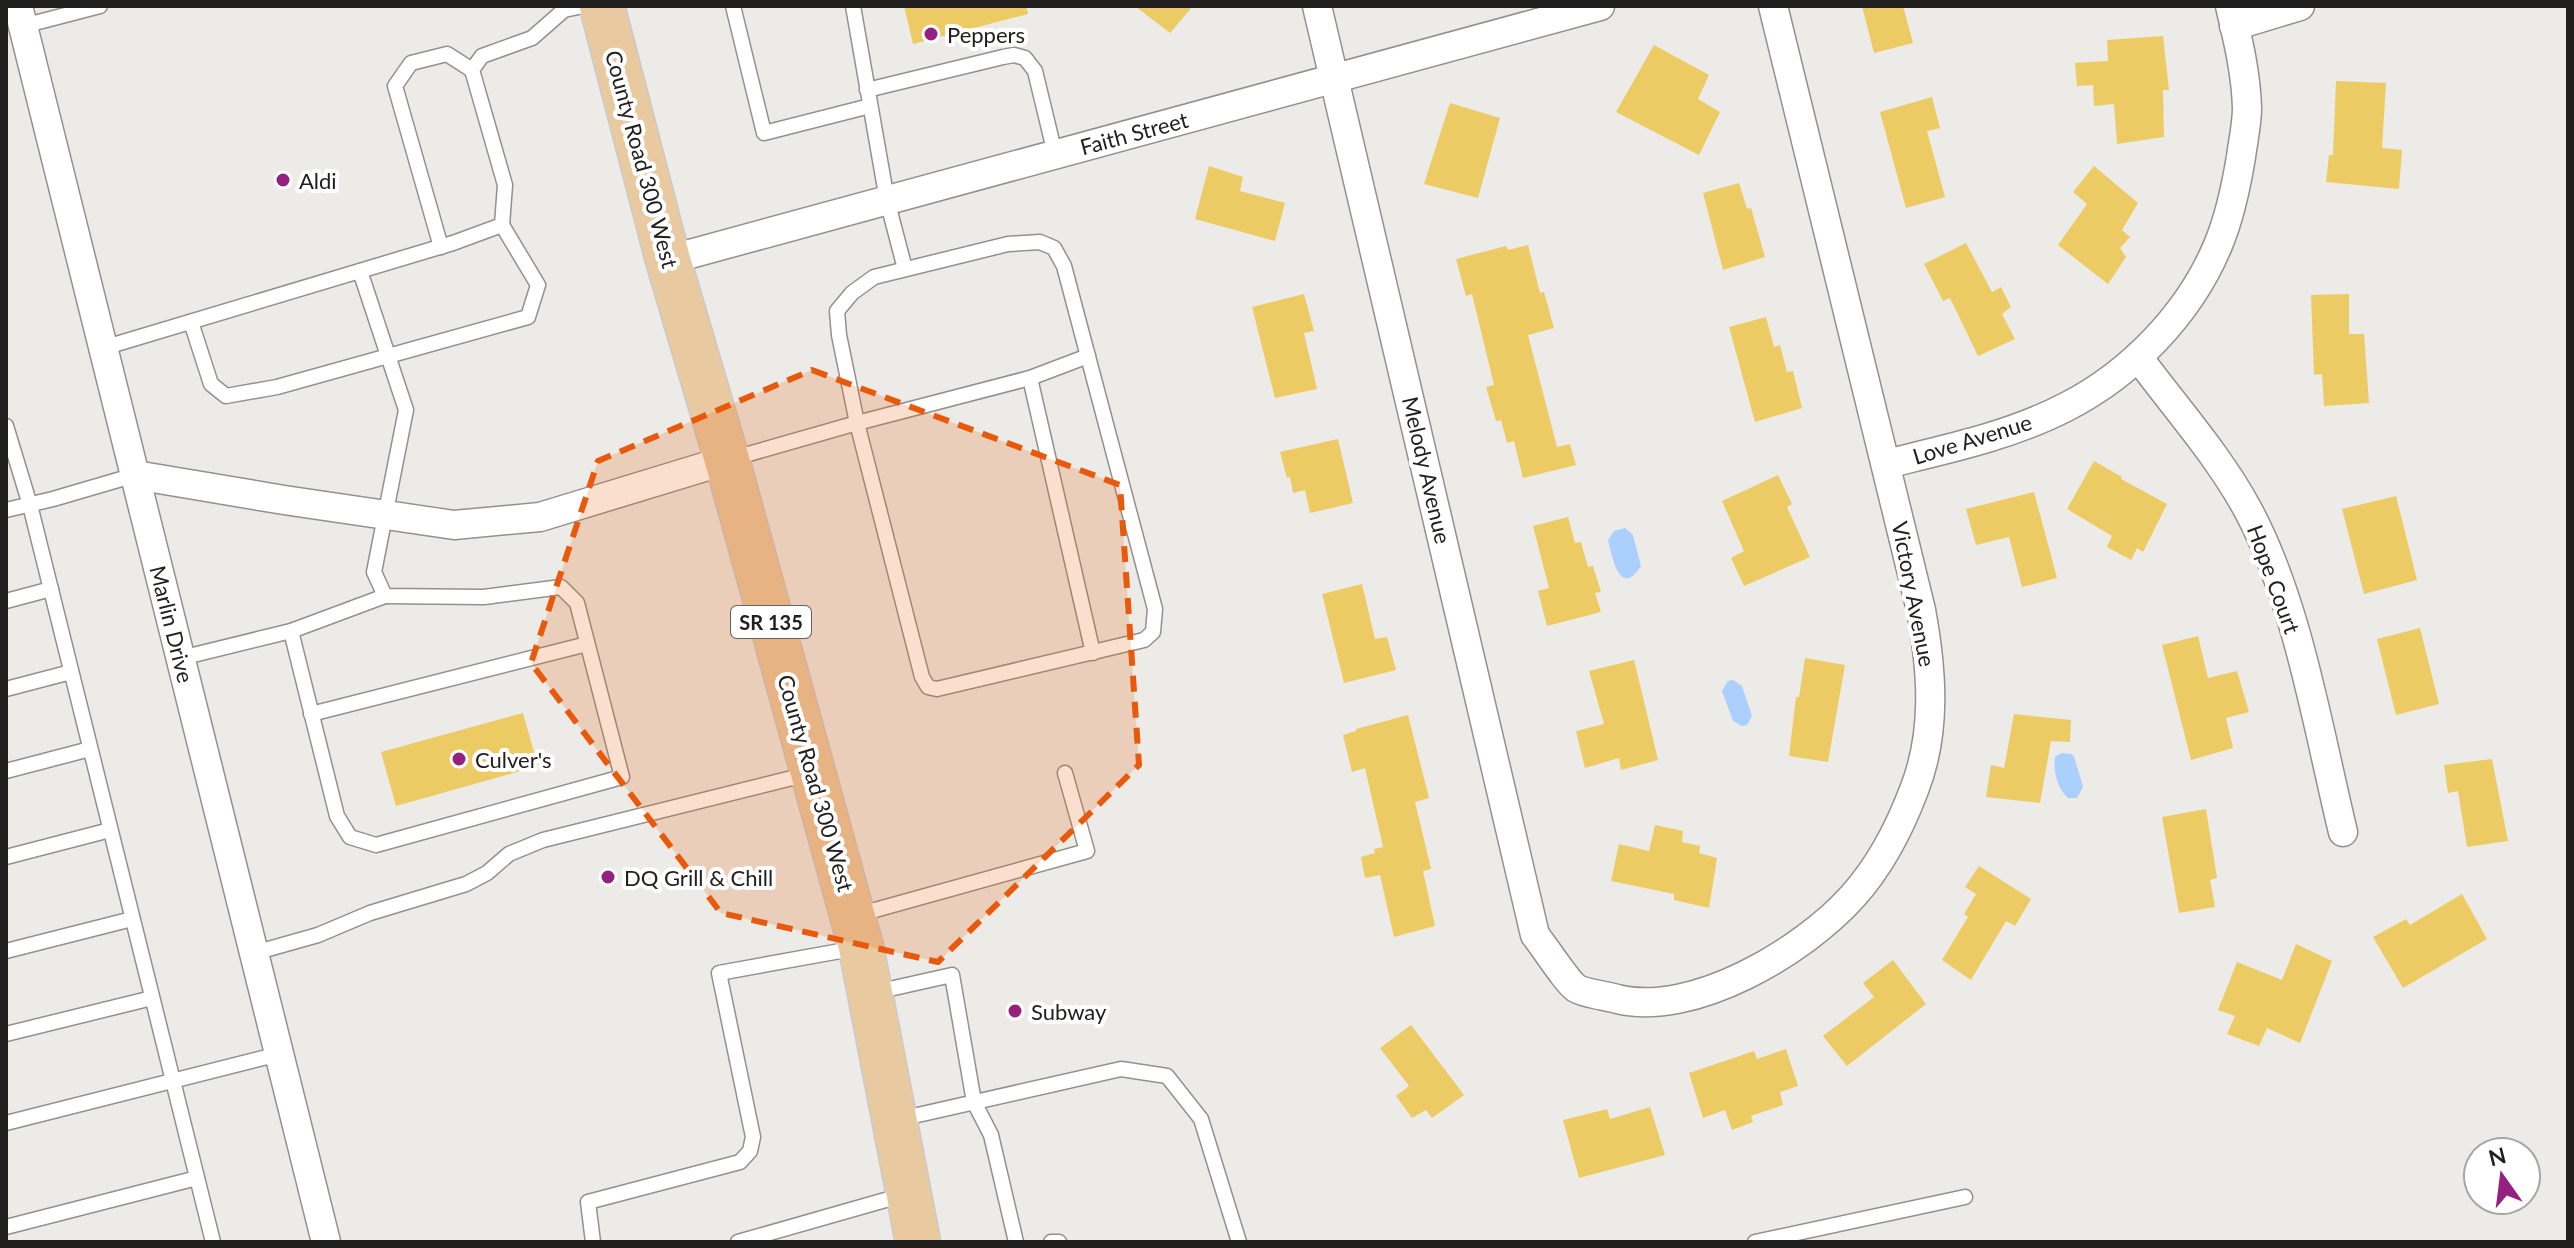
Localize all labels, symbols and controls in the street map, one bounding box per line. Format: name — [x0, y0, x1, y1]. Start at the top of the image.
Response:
place label: Peppers — [947, 21, 1025, 48]
marker: Peppers — [922, 25, 940, 43]
street label: County Road 300 West — [600, 47, 684, 271]
street label: Faith Street — [1077, 106, 1191, 160]
place label: Aldi — [299, 167, 337, 194]
marker: Aldi — [274, 171, 292, 189]
street label: Melody Avenue — [1397, 394, 1457, 546]
street label: Love Avenue — [1909, 408, 2035, 470]
street label: Victory Avenue — [1887, 519, 1941, 669]
street label: Hope Court — [2242, 521, 2306, 637]
street label: Marlin Drive — [144, 563, 200, 685]
road number: SR 135 — [731, 606, 811, 638]
street label: County Road 300 West — [772, 671, 860, 895]
place label: Culver's — [475, 746, 551, 773]
marker: Culver's — [450, 750, 468, 768]
place label: DQ Grill & Chill — [624, 864, 773, 891]
marker: DQ Grill & Chill — [599, 868, 617, 886]
place label: Subway — [1031, 998, 1107, 1025]
marker: Subway — [1006, 1002, 1024, 1020]
north arrow — [2462, 1136, 2542, 1216]
text: N — [2486, 1141, 2509, 1171]

